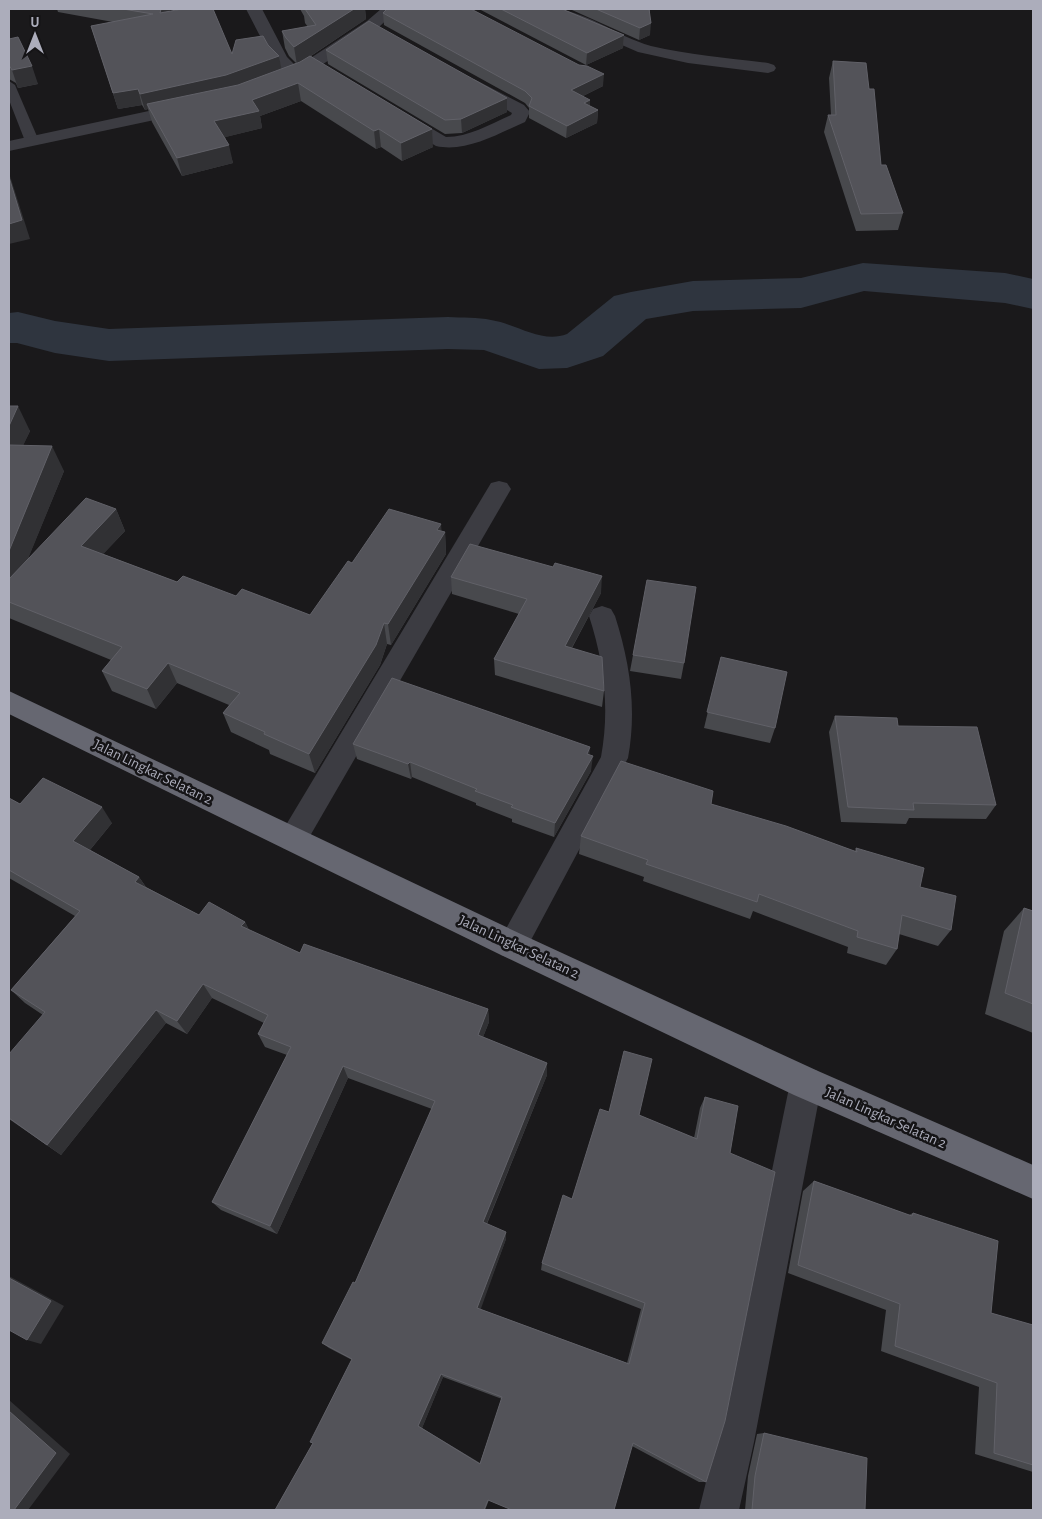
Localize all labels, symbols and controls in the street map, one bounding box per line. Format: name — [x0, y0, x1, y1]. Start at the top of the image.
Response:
north arrow — [10, 10, 60, 60]
text: U — [31, 16, 40, 30]
street label: Jalan Lingkar Selatan 2 — [91, 737, 215, 807]
street label: Jalan Lingkar Selatan 2 — [457, 913, 581, 981]
street label: Jalan Lingkar Selatan 2 — [823, 1085, 949, 1151]

